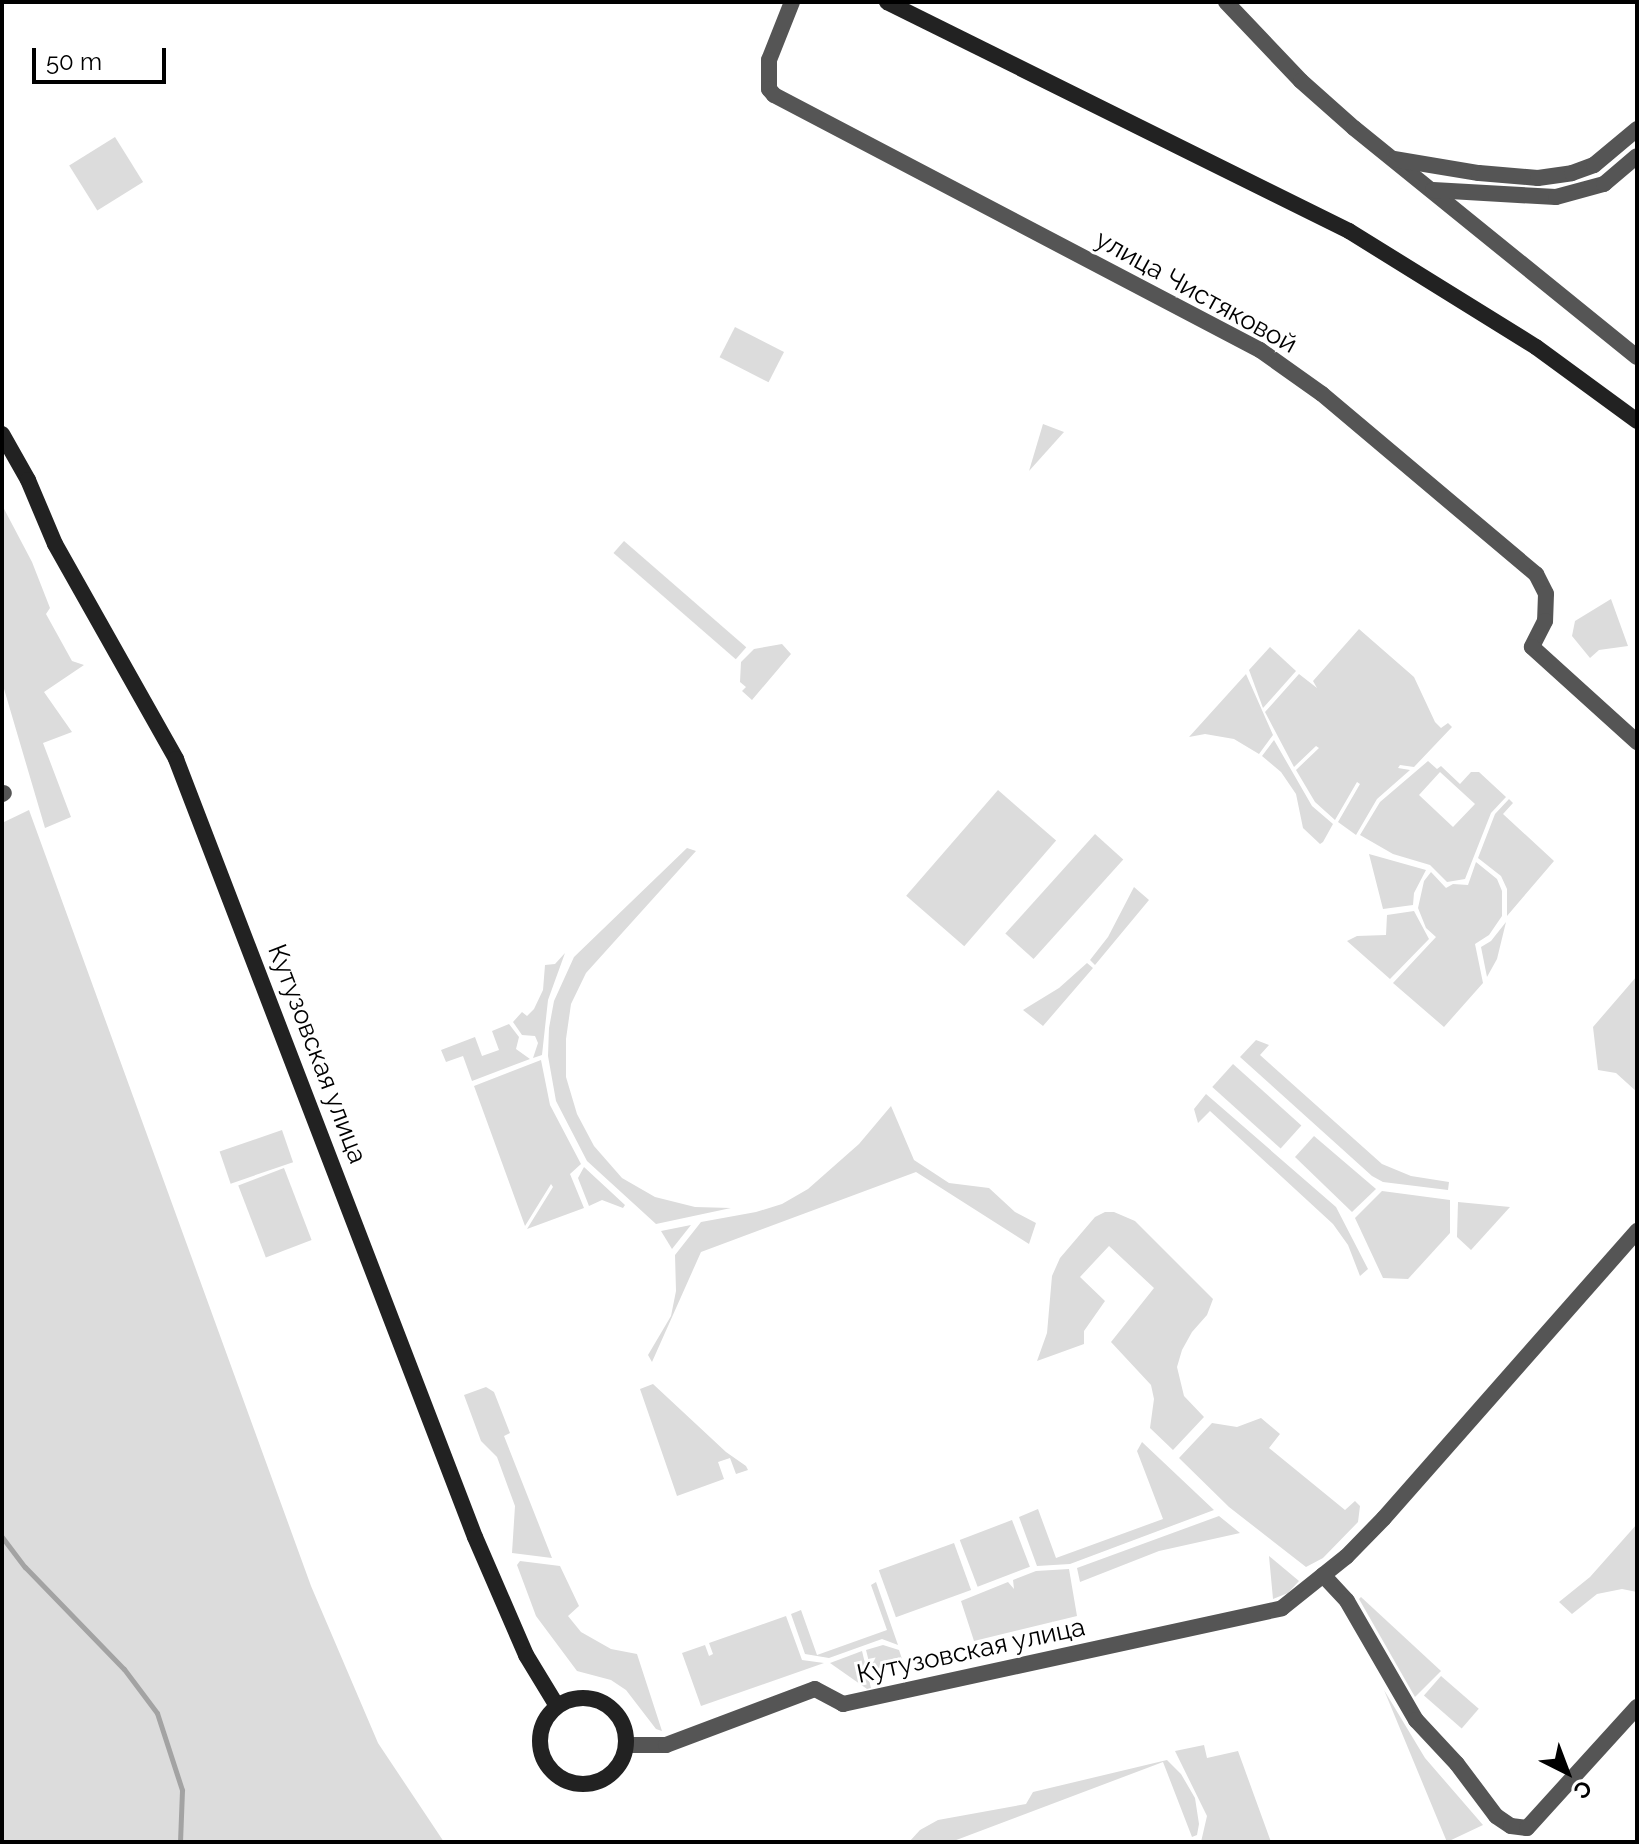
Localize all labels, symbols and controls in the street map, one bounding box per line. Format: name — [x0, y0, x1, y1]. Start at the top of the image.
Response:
scale bar — [36, 32, 170, 82]
text: 50 m — [46, 47, 102, 76]
street label: улица Чистяковой — [1090, 224, 1302, 360]
street label: Кутузовская улица — [261, 940, 373, 1168]
street label: Кутузовская улица — [854, 1612, 1088, 1690]
north arrow — [1527, 1732, 1607, 1812]
text: С — [1569, 1775, 1597, 1805]

